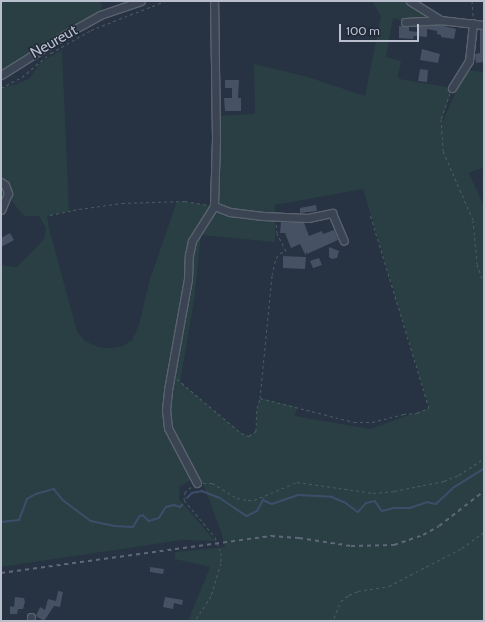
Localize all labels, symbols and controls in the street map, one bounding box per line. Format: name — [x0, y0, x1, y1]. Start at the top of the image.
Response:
scale bar — [341, 16, 421, 42]
street label: Neureut — [27, 21, 81, 63]
text: 100 m — [346, 23, 380, 38]

